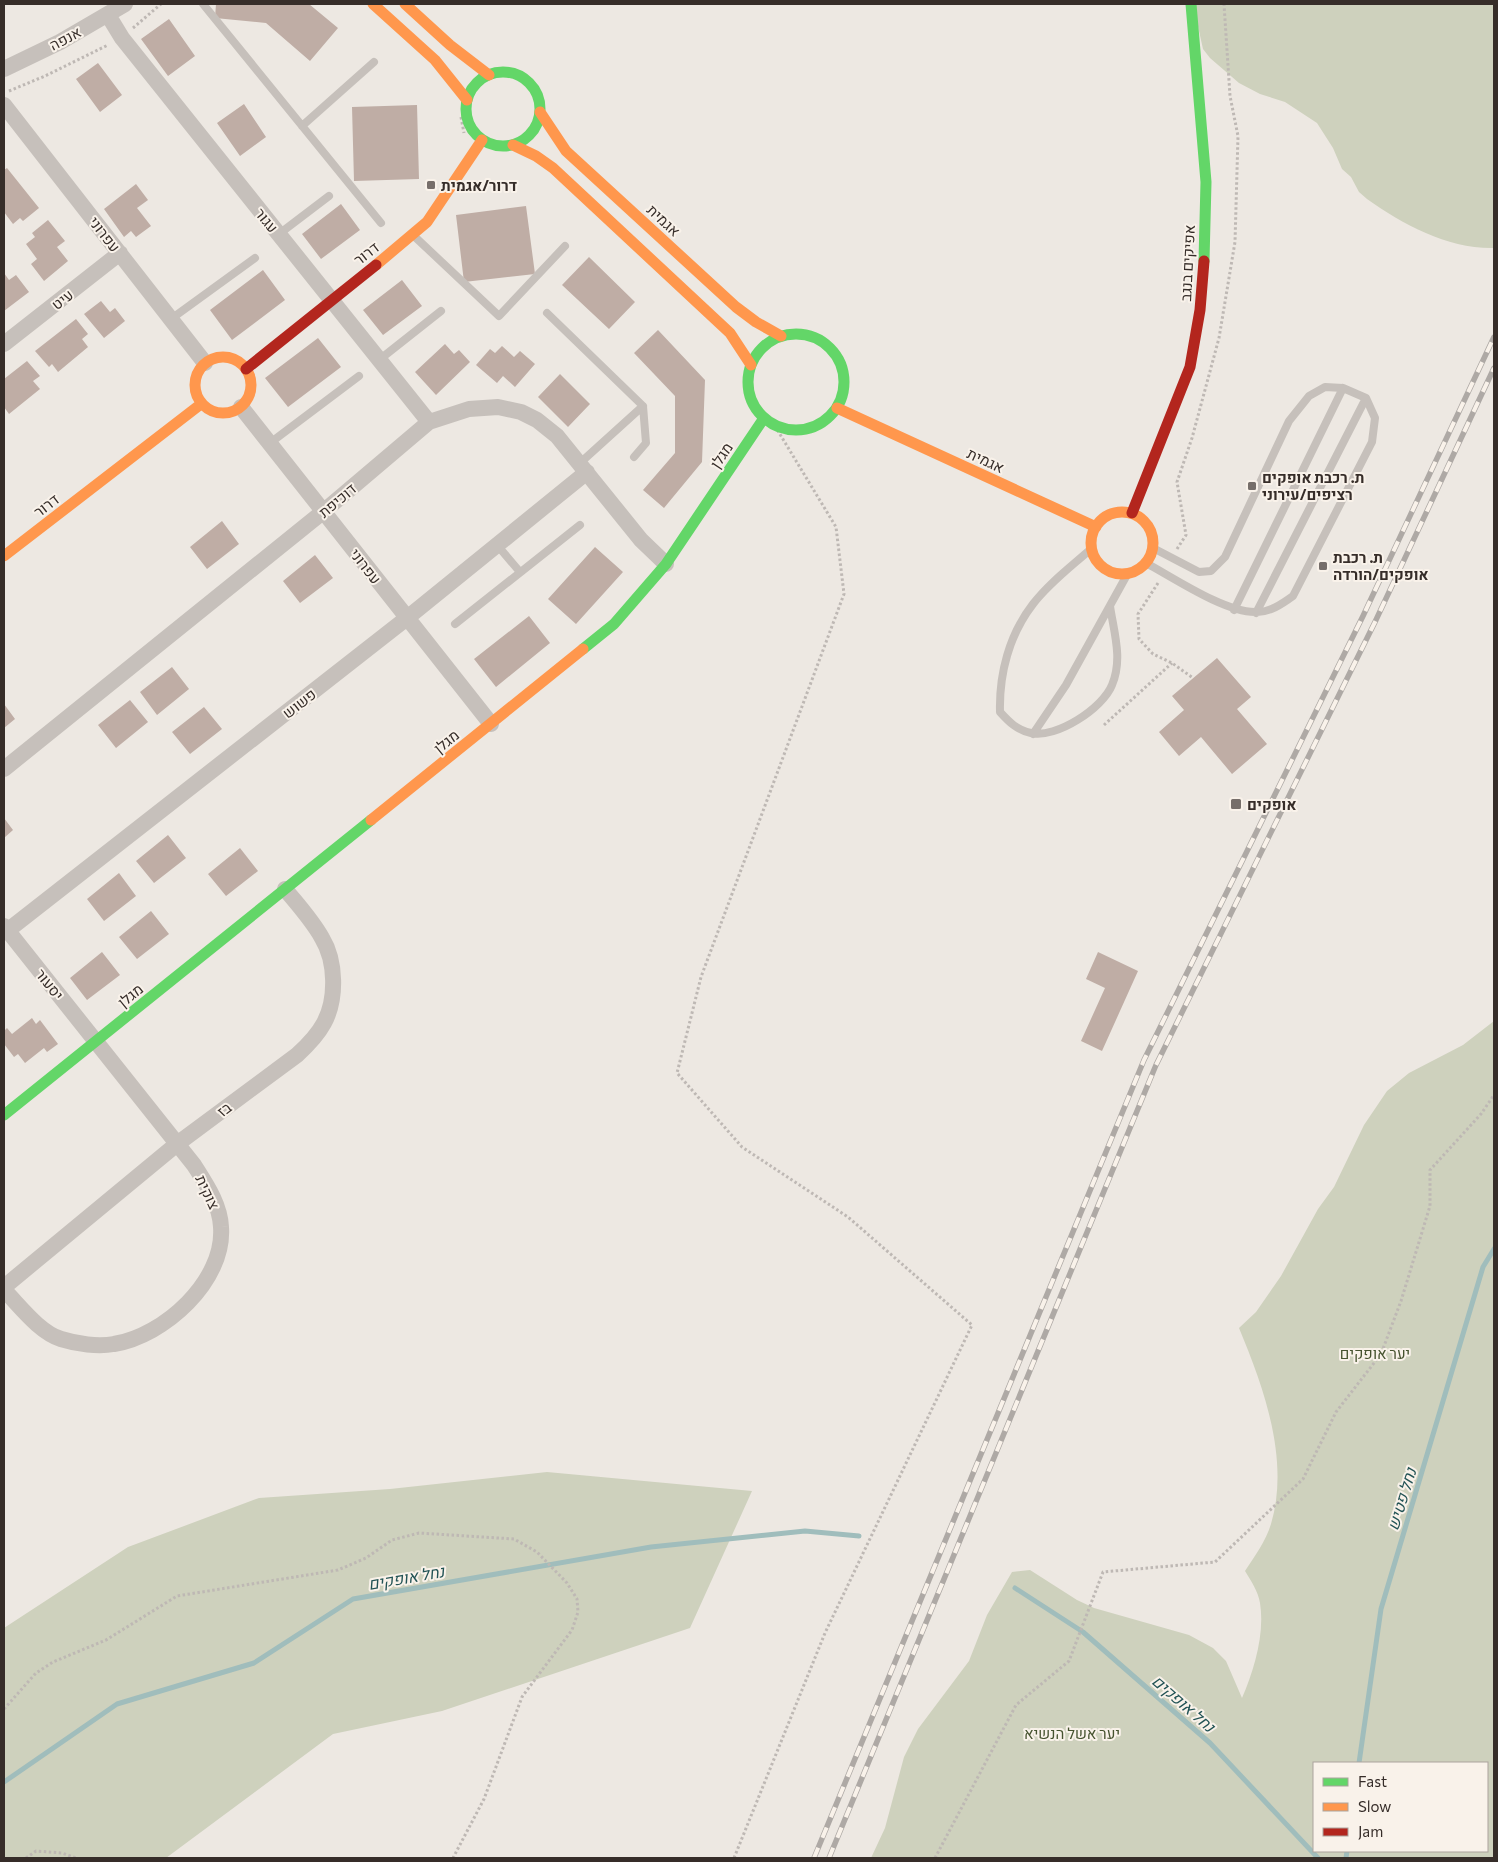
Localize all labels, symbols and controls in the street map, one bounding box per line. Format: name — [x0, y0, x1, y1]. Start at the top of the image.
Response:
street label: אנפה — [46, 22, 84, 54]
place label: דרור/אגמית — [441, 176, 517, 194]
marker: דרור/אגמית — [425, 179, 437, 191]
street label: אגמית — [644, 200, 684, 240]
street label: עגור — [252, 204, 282, 236]
street label: עפרוני — [86, 213, 124, 255]
street label: אפיקים בנגב — [1176, 224, 1198, 302]
street label: דרור — [350, 237, 382, 268]
street label: עיט — [48, 285, 76, 313]
street label: מגלן — [706, 439, 736, 471]
street label: אגמית — [965, 444, 1007, 476]
place label: ת. רכבת אופקים רציפים/עירוני — [1262, 468, 1364, 503]
street label: דוכיפת — [315, 479, 360, 521]
marker: ת. רכבת אופקים רציפים/עירוני — [1246, 480, 1258, 492]
street label: דרור — [30, 489, 62, 520]
street label: עפרוני — [347, 545, 385, 587]
place label: ת. רכבת אופקים/הורדה — [1333, 548, 1429, 583]
marker: ת. רכבת אופקים/הורדה — [1317, 560, 1329, 572]
street label: פשוש — [279, 684, 319, 722]
street label: מגלן — [430, 725, 462, 757]
place label: אופקים — [1247, 795, 1296, 813]
marker: אופקים — [1229, 797, 1243, 811]
street label: יסעור — [32, 965, 68, 1003]
street label: מגלן — [114, 979, 146, 1011]
street label: בז — [213, 1098, 235, 1120]
street label: צוקית — [192, 1172, 224, 1212]
park label: יער אופקים — [1340, 1344, 1410, 1362]
water label: נחל פטיש — [1383, 1464, 1420, 1532]
water label: נחל אופקים — [367, 1561, 447, 1594]
water label: נחל אופקים — [1148, 1671, 1220, 1737]
park label: יער אשל הנשיא — [1024, 1724, 1120, 1742]
legend — [1313, 1762, 1488, 1852]
text: Fast — [1358, 1772, 1387, 1790]
text: Slow — [1358, 1797, 1391, 1815]
text: Jam — [1358, 1822, 1383, 1840]

